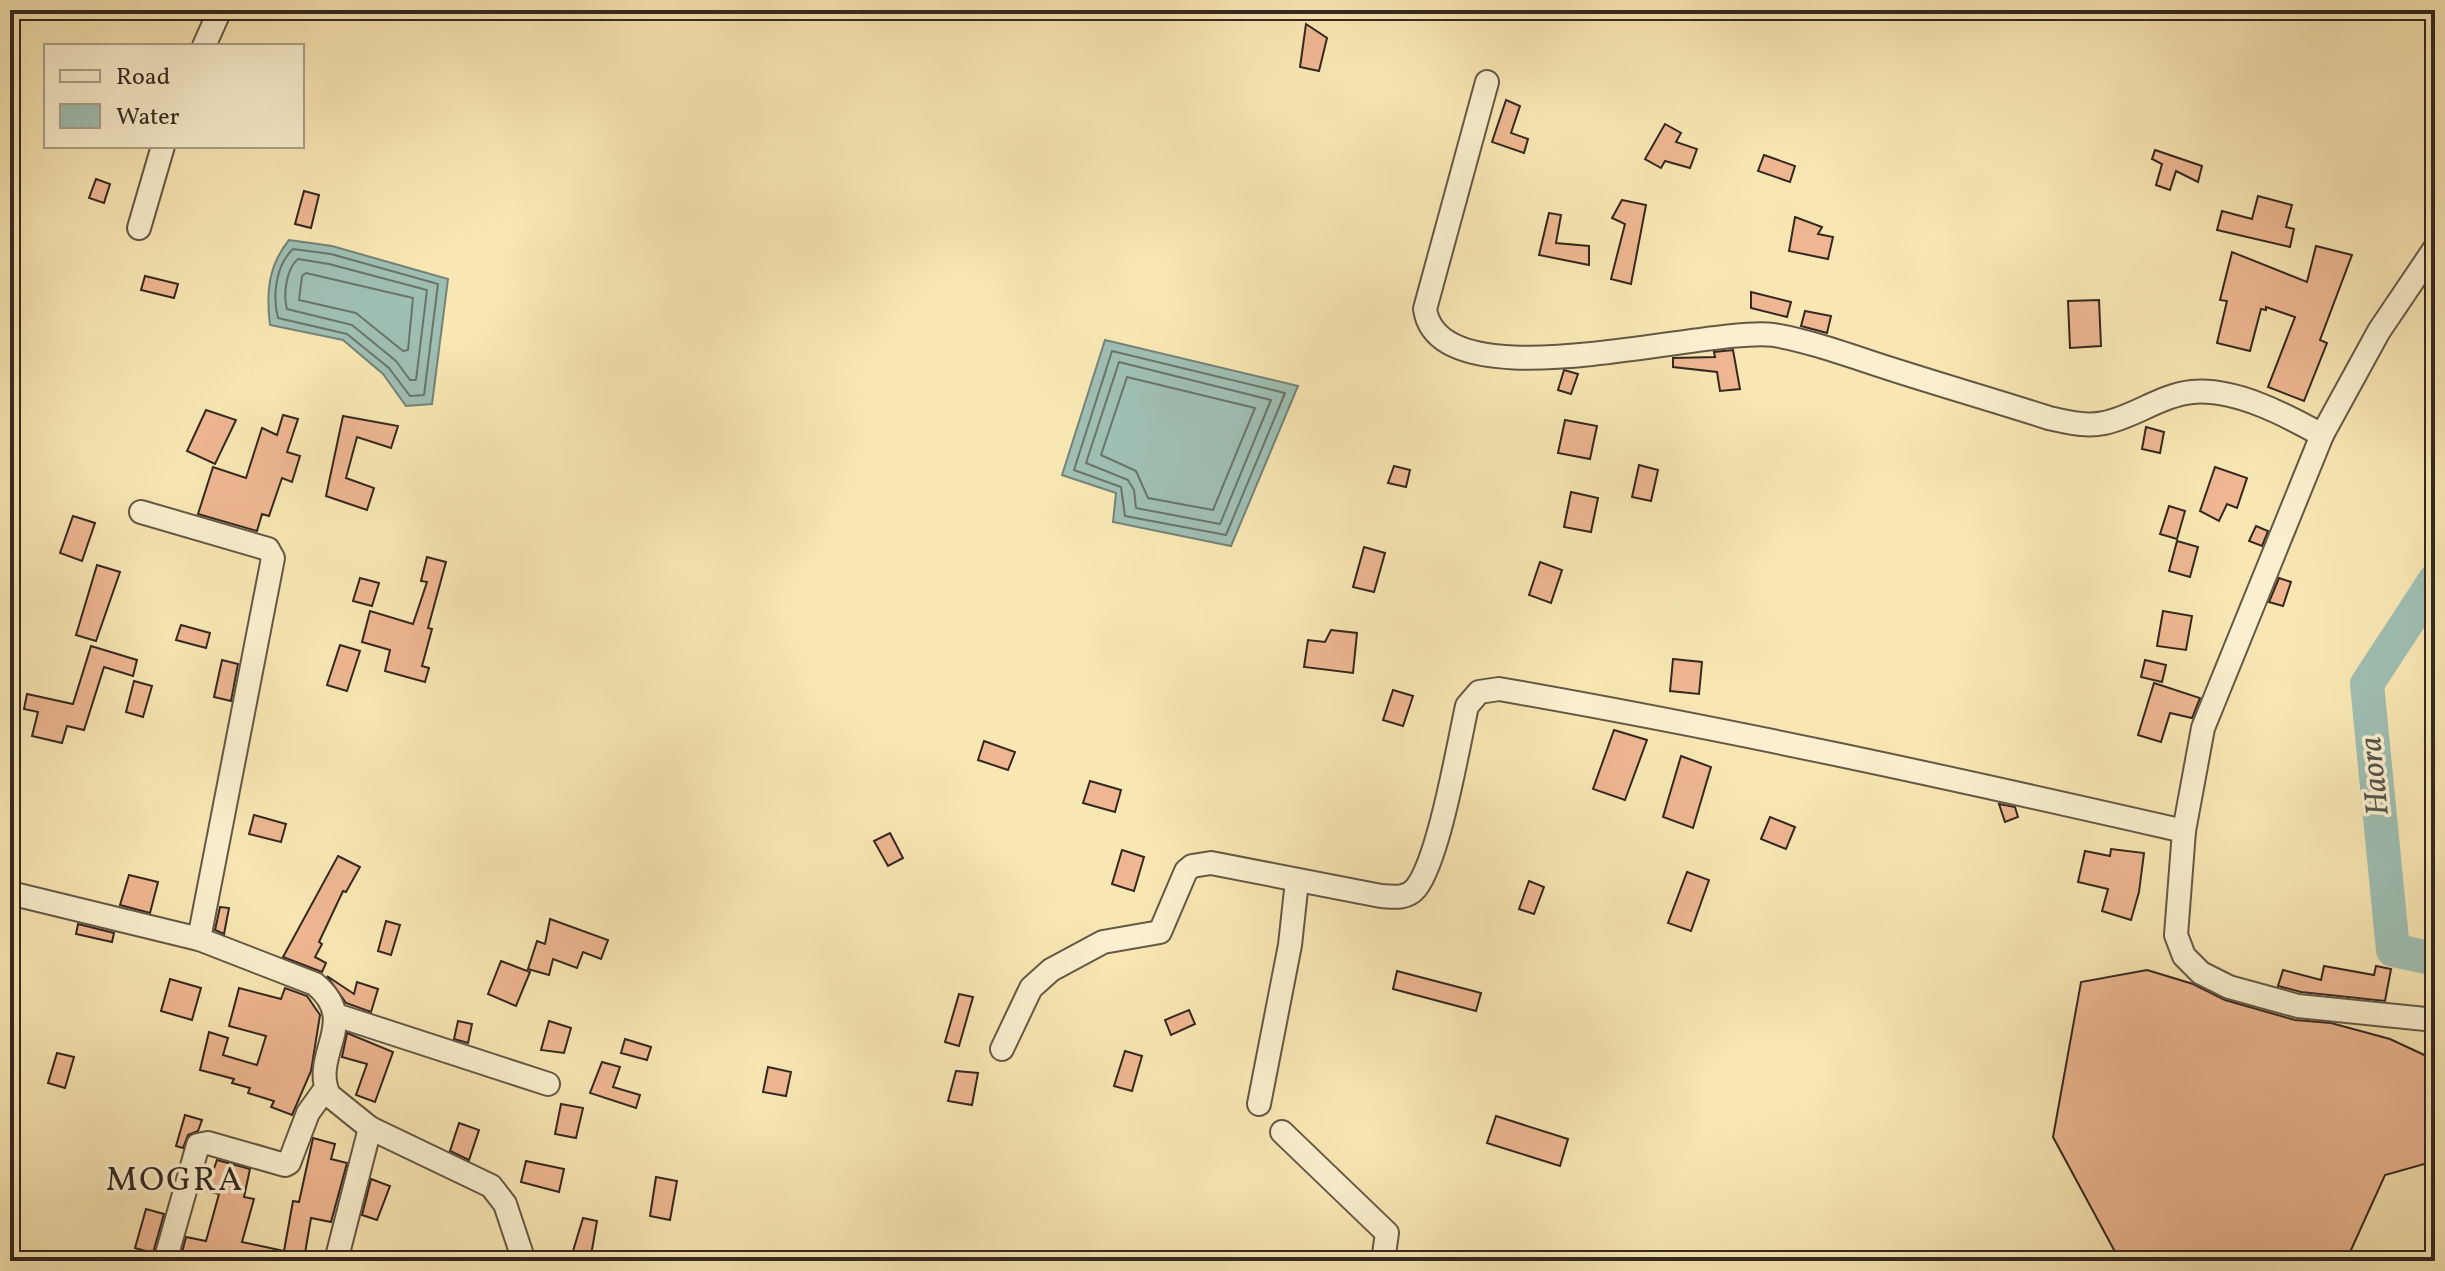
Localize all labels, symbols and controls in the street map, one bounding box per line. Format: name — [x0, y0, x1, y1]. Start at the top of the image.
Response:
legend — [44, 44, 304, 148]
text: Road — [116, 61, 170, 95]
text: Water — [116, 101, 180, 135]
water label: Haora — [2350, 734, 2402, 818]
district label: MOGRA — [106, 1158, 244, 1205]

